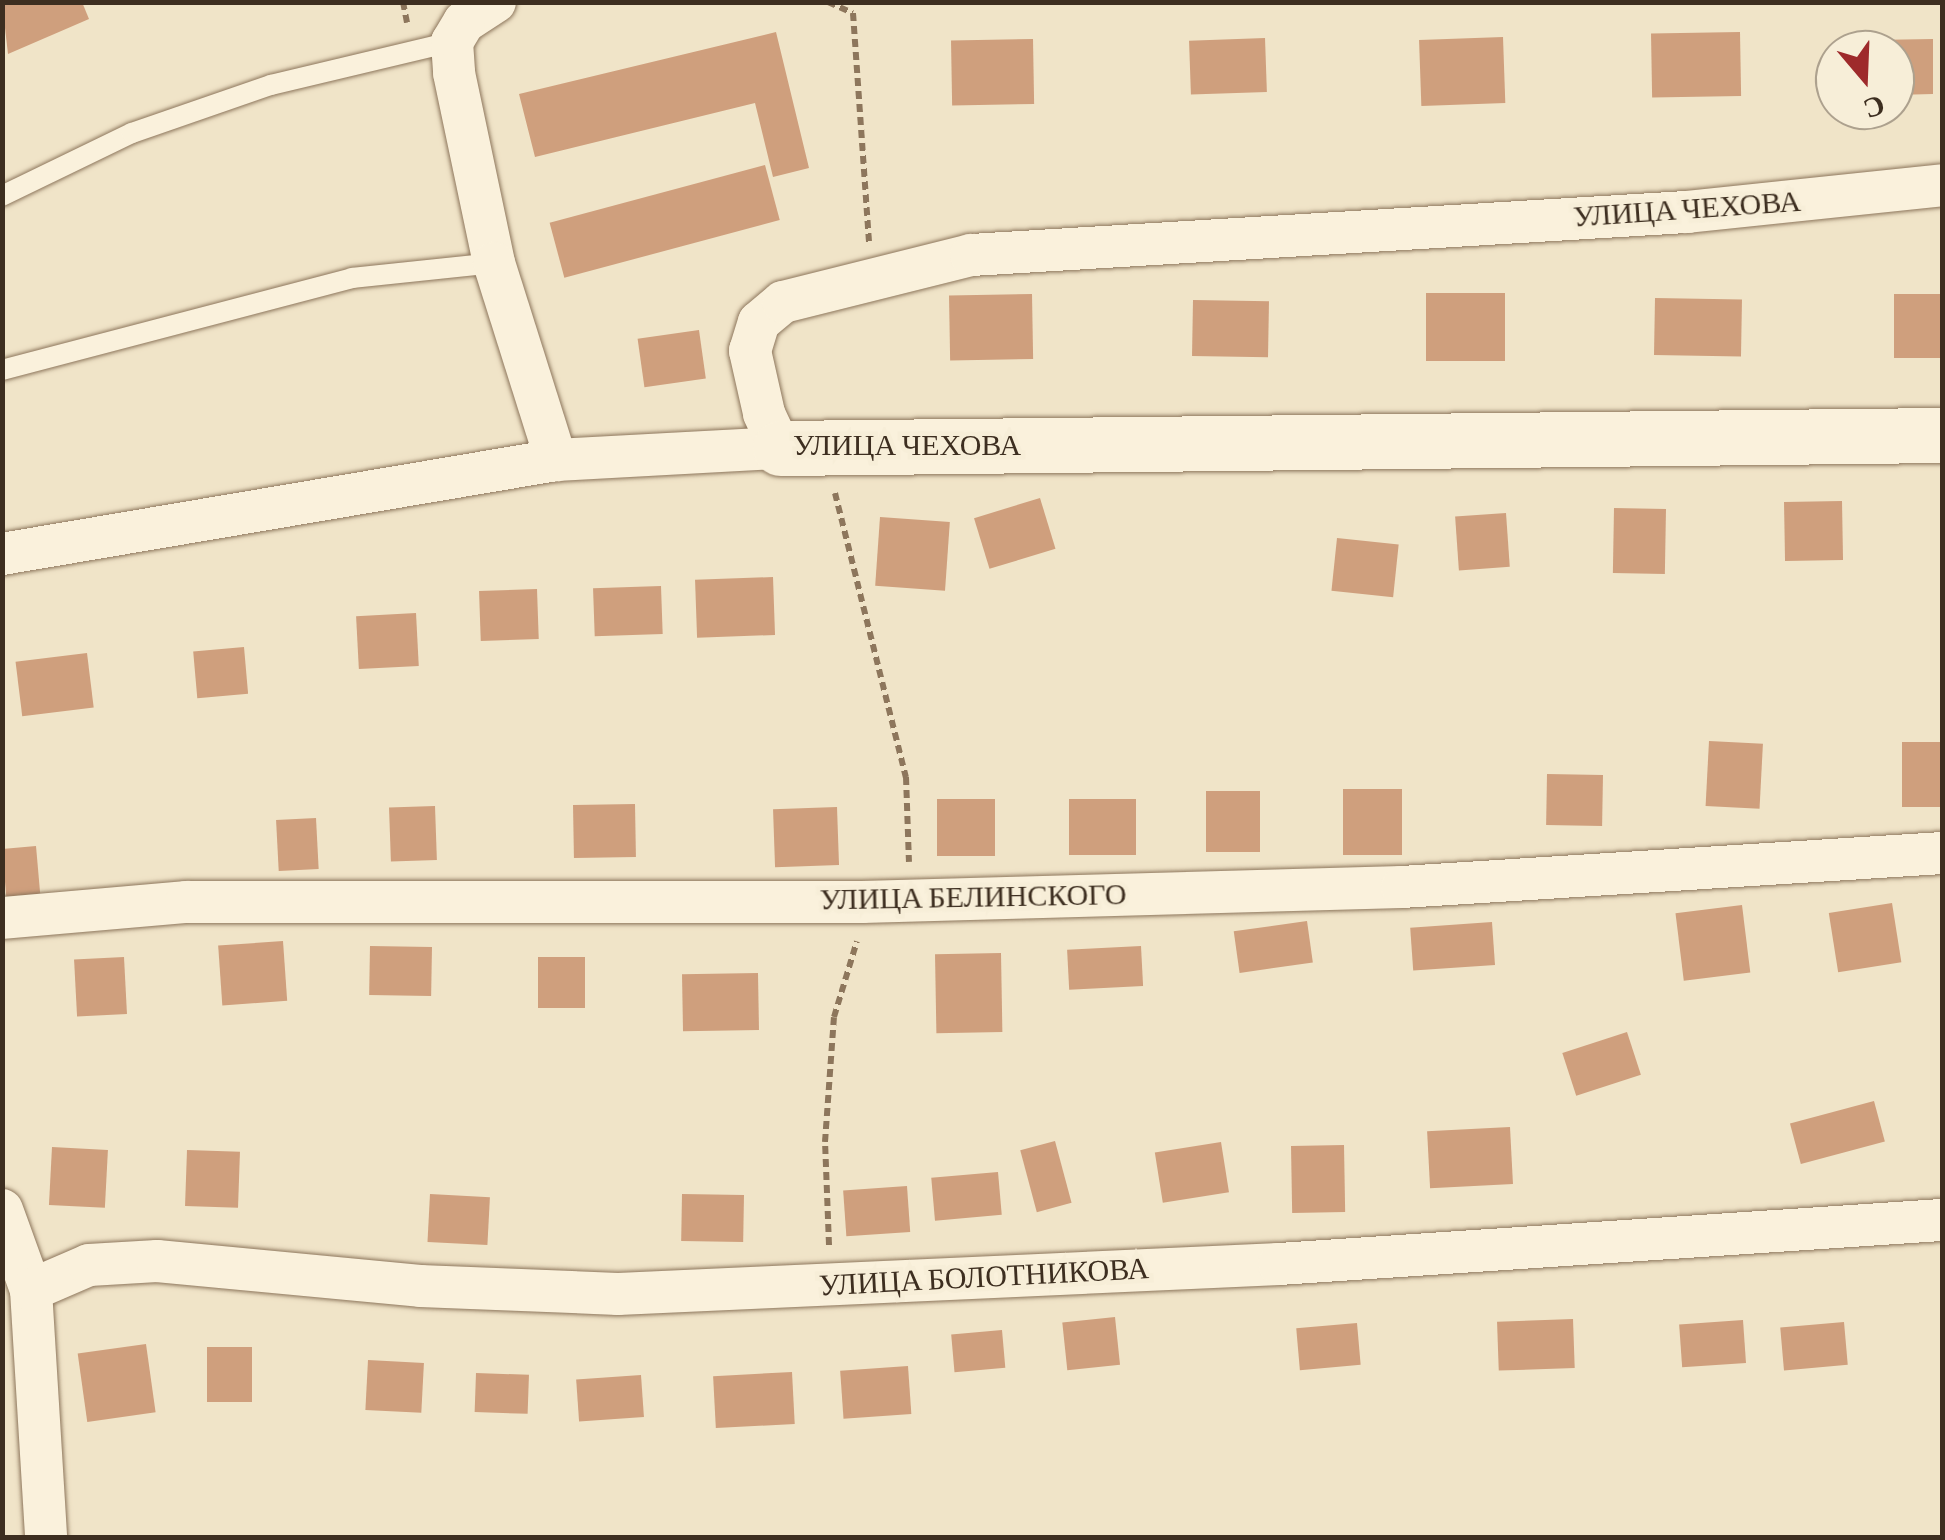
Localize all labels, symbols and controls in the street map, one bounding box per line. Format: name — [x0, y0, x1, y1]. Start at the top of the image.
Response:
north arrow — [1815, 30, 1915, 130]
text: С — [1860, 89, 1889, 125]
street label: УЛИЦА ЧЕХОВА — [1572, 183, 1802, 235]
street label: УЛИЦА ЧЕХОВА — [793, 427, 1021, 463]
street label: УЛИЦА БЕЛИНСКОГО — [819, 876, 1127, 918]
street label: УЛИЦА БОЛОТНИКОВА — [818, 1250, 1150, 1304]

